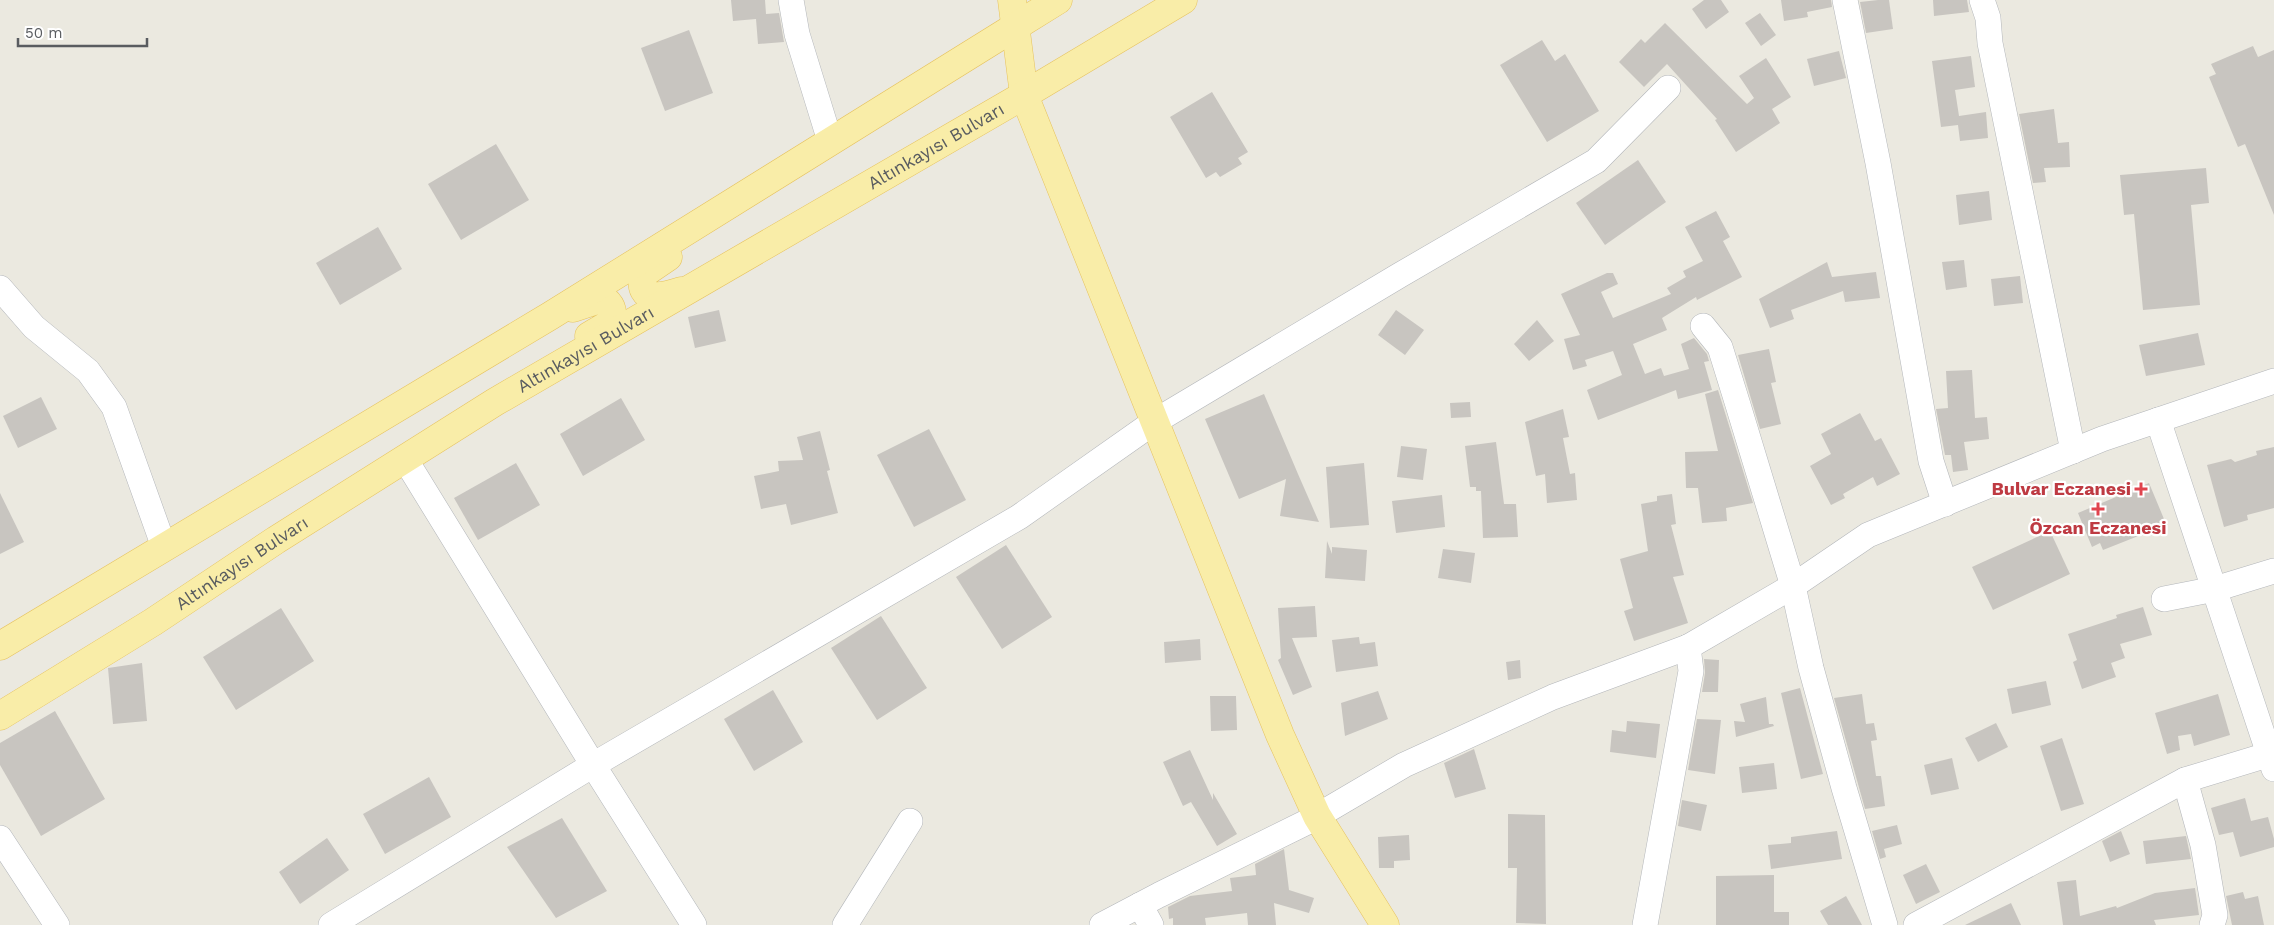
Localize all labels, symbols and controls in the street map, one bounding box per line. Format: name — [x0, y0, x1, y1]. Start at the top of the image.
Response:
scale bar — [18, 15, 146, 47]
text: 50 m — [25, 24, 62, 42]
street label: Altınkayısı Bulvarı — [864, 98, 1008, 194]
street label: Altınkayısı Bulvarı — [513, 301, 657, 397]
place label: Bulvar Eczanesi — [1991, 478, 2131, 499]
marker: Bulvar Eczanesi — [2135, 483, 2147, 495]
marker: Özcan Eczanesi — [2092, 503, 2104, 515]
street label: Altınkayısı Bulvarı — [171, 512, 312, 614]
place label: Özcan Eczanesi — [2030, 517, 2166, 538]

